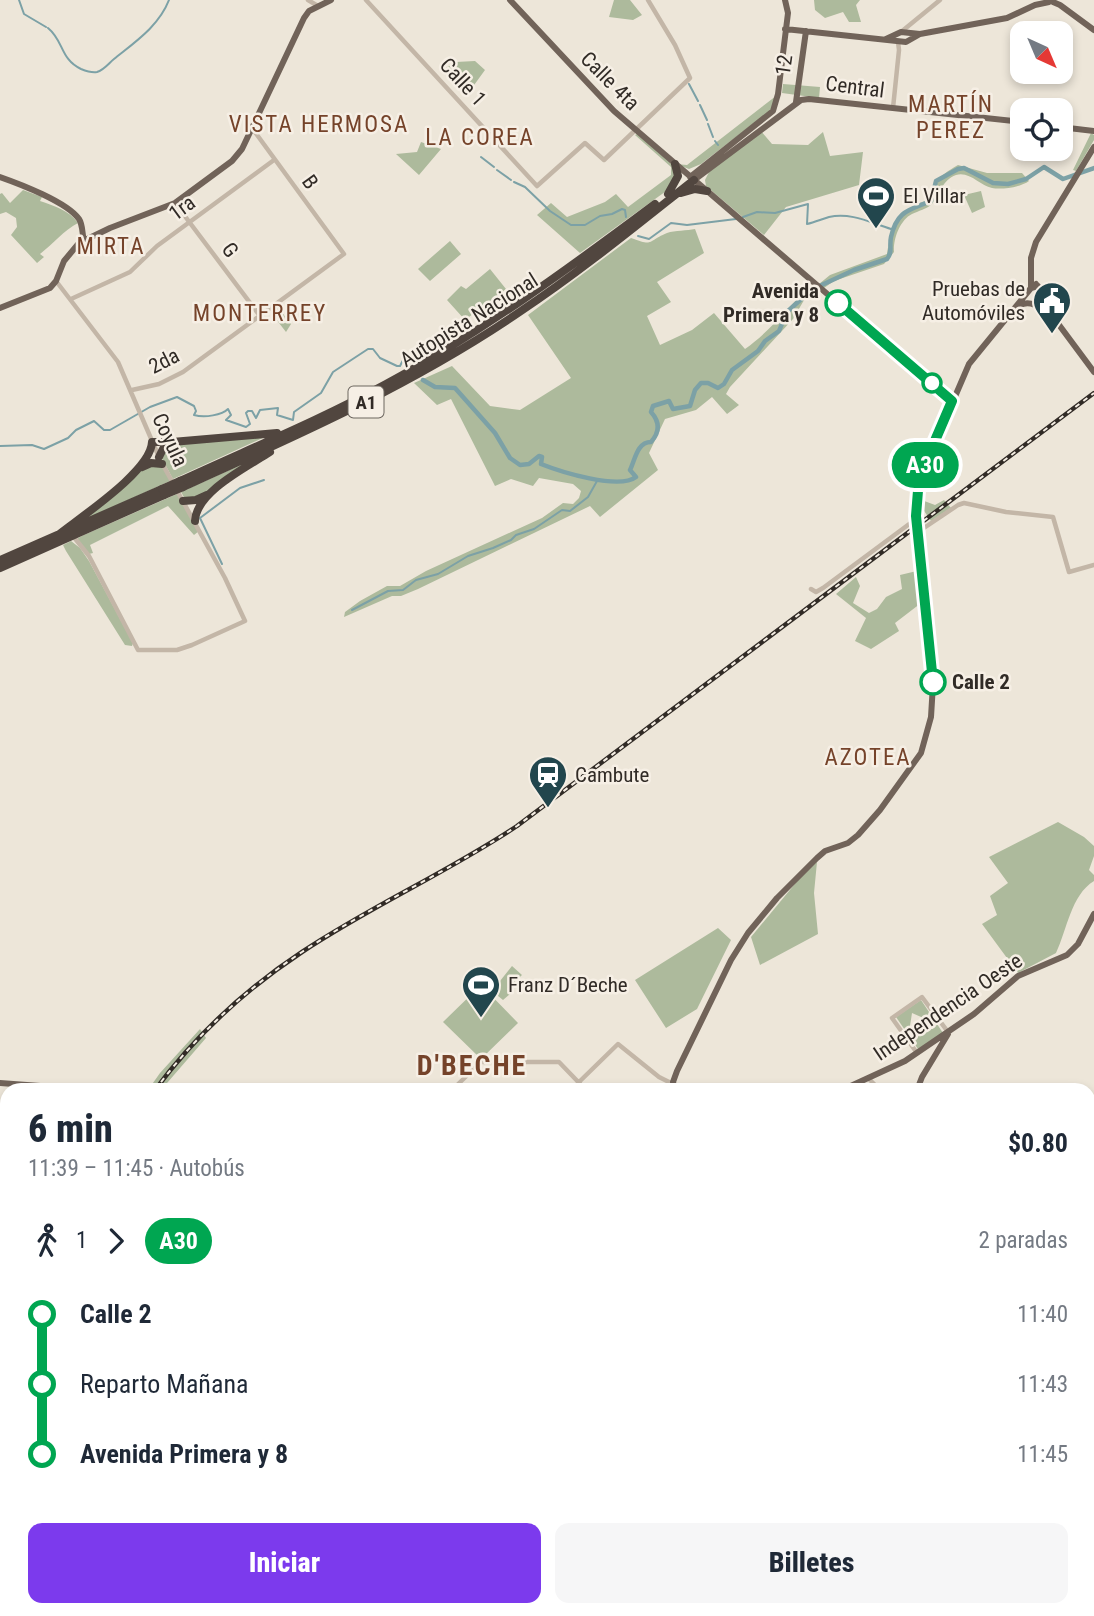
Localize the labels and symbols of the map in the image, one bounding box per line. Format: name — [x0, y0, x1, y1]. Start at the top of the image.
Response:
north arrow — [1010, 21, 1073, 84]
street label: Calle 4ta — [576, 47, 644, 115]
street label: Calle 1 — [435, 53, 491, 111]
street label: 12 — [771, 53, 797, 77]
street label: Central — [824, 71, 886, 103]
district label: MARTÍN PEREZ — [908, 90, 994, 144]
district label: VISTA HERMOSA — [229, 111, 409, 138]
district label: LA COREA — [425, 124, 535, 151]
street label: B — [297, 170, 323, 194]
sports icon: El Villar — [855, 175, 897, 230]
place label: El Villar — [903, 184, 966, 208]
street label: 1ra — [164, 191, 200, 225]
district label: MIRTA — [77, 233, 145, 260]
street label: G — [217, 238, 243, 262]
street label: Autopista Nacional — [396, 268, 542, 372]
place label: Pruebas de Automóviles — [922, 277, 1025, 325]
place label: Avenida Primera y 8 — [723, 279, 819, 327]
public building icon: Pruebas de Automóviles — [1031, 280, 1073, 335]
marker: Avenida Primera y 8 — [825, 290, 851, 316]
district label: MONTERREY — [193, 300, 327, 327]
street label: 2da — [145, 343, 183, 379]
unlabelled marker — [922, 373, 942, 393]
road number: A1 — [348, 386, 384, 418]
street label: Coyula — [147, 410, 193, 470]
line badge: A30 — [885, 442, 965, 488]
marker: Calle 2 — [920, 669, 946, 695]
place label: Calle 2 — [952, 670, 1010, 694]
district label: AZOTEA — [824, 744, 912, 771]
station icon: Cambute — [527, 754, 569, 809]
place label: Cambute — [575, 763, 649, 787]
street label: Independencia Oeste — [869, 948, 1027, 1066]
sports icon: Franz D´Beche — [460, 964, 502, 1019]
place label: Franz D´Beche — [508, 973, 628, 997]
district label: D'BECHE — [417, 1049, 527, 1082]

